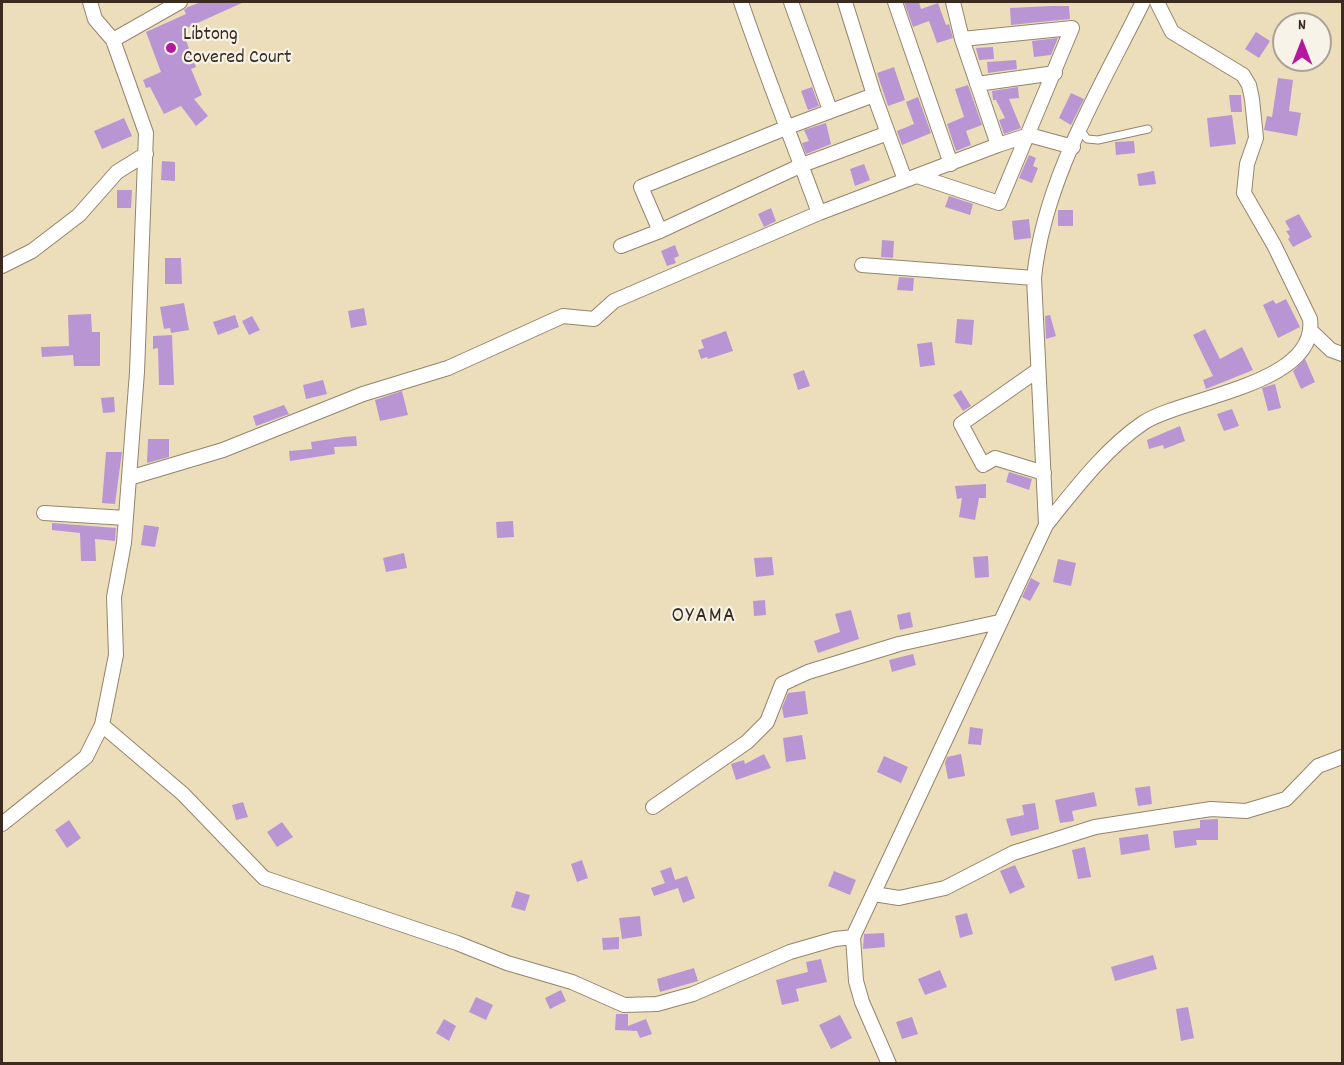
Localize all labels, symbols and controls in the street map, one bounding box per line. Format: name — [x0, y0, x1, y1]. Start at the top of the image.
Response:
north arrow — [1272, 12, 1332, 72]
text: N — [1298, 14, 1306, 37]
place label: Libtong Covered Court — [183, 24, 291, 71]
marker: Libtong Covered Court — [164, 41, 178, 55]
district label: OYAMA — [671, 605, 737, 631]

